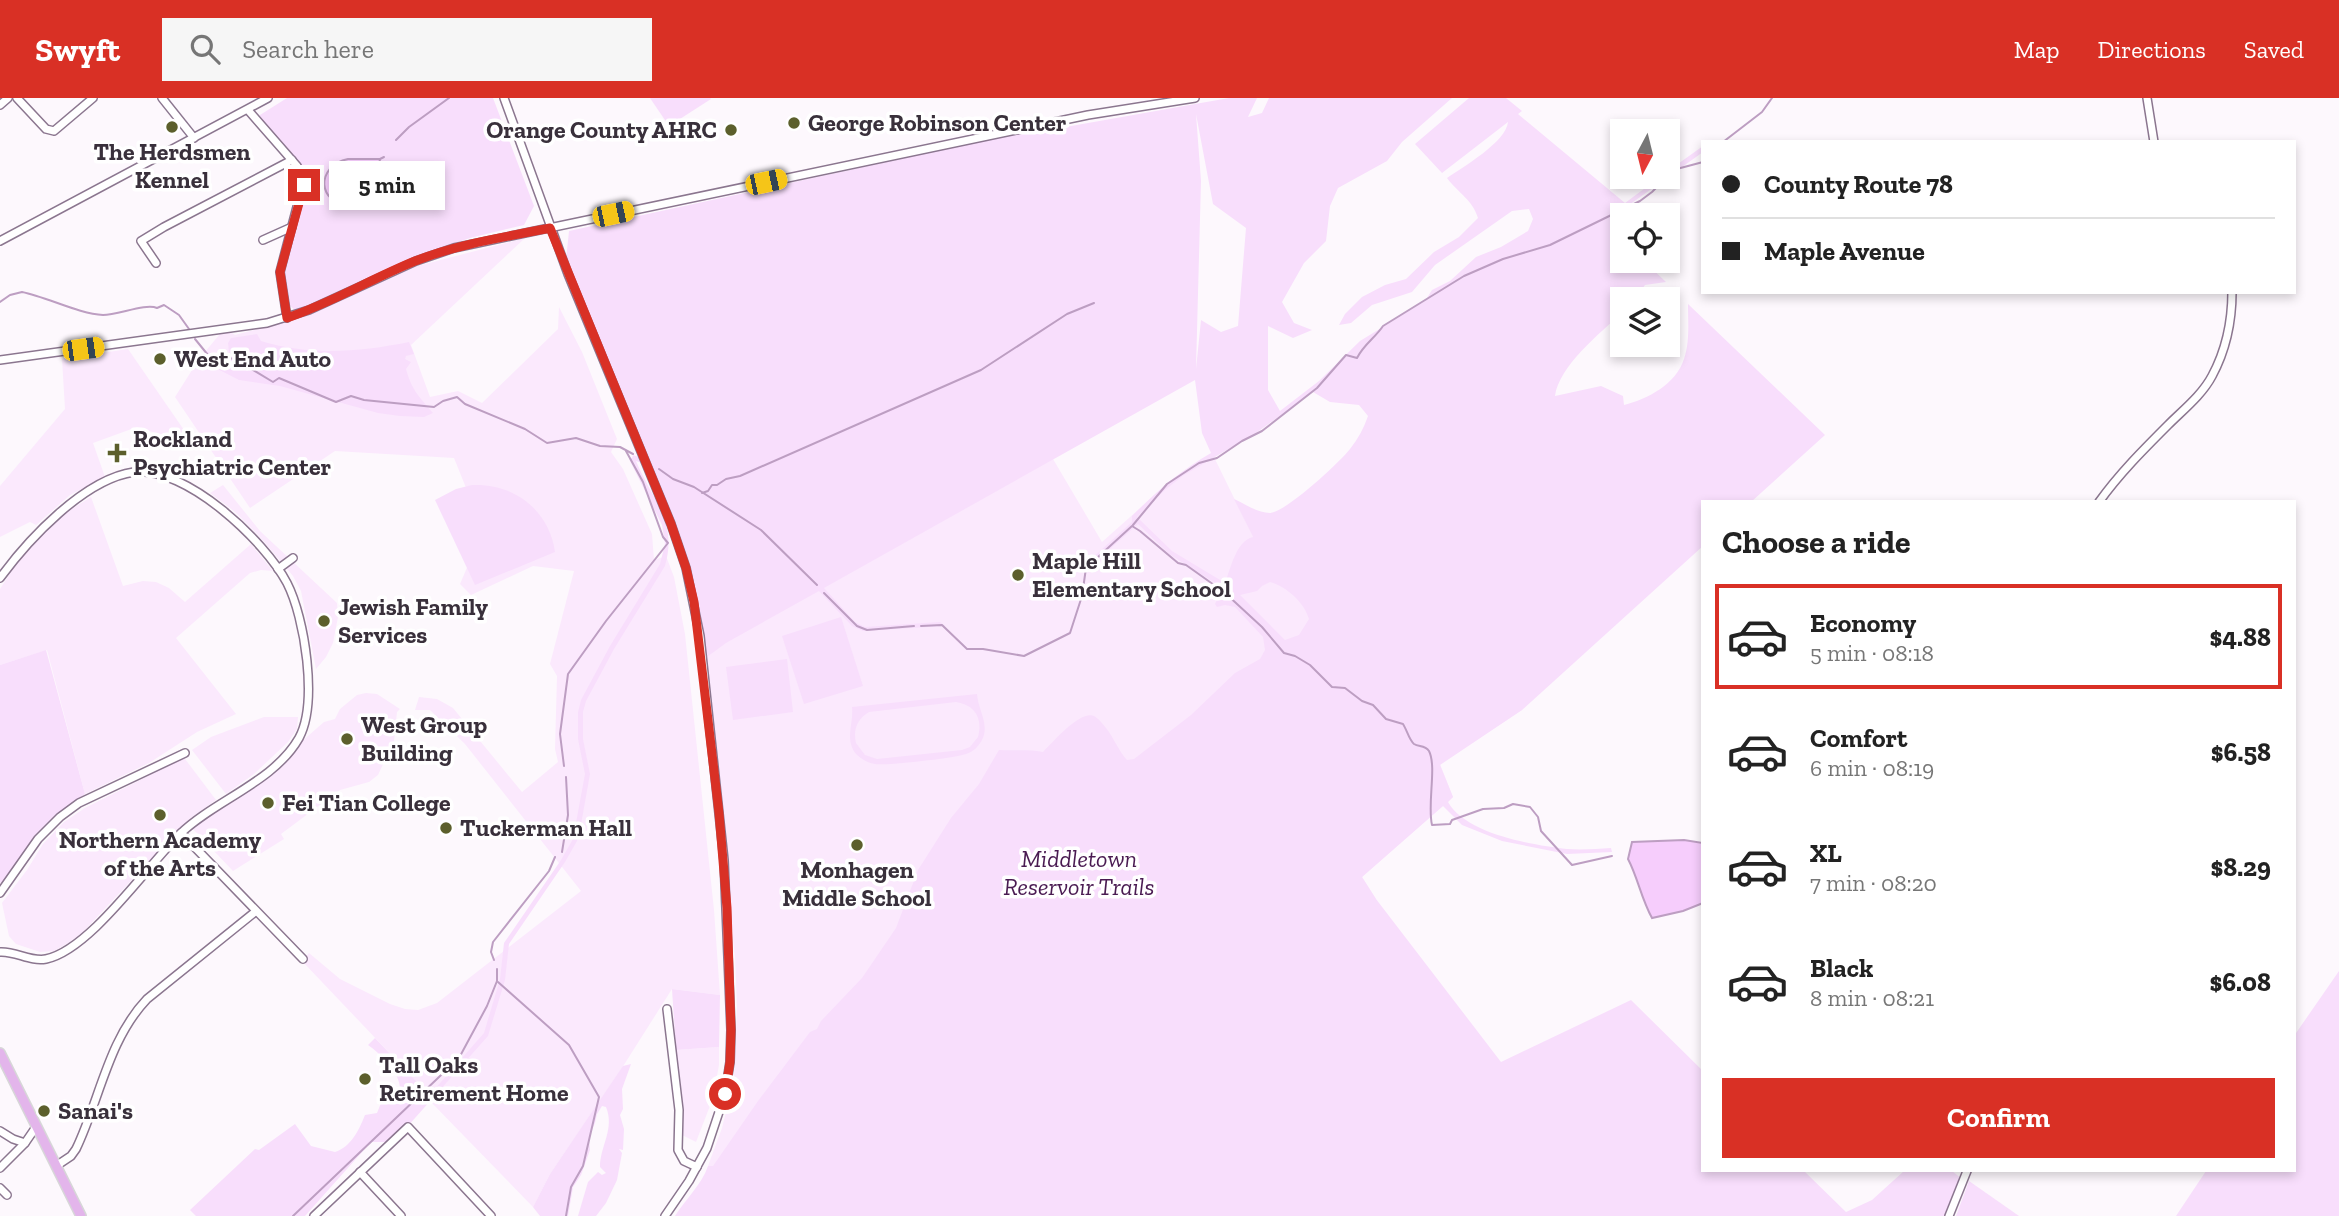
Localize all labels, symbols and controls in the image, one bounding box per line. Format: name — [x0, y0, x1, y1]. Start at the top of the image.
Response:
search box — [162, 18, 652, 81]
text: Swyft — [35, 30, 120, 69]
icon: search — [186, 30, 224, 68]
text: Search here — [242, 33, 374, 65]
text: Map — [2014, 35, 2060, 64]
text: Directions — [2098, 35, 2206, 64]
text: Saved — [2244, 35, 2304, 64]
place label: George Robinson Center — [808, 108, 1067, 137]
place label: Orange County AHRC — [486, 115, 717, 144]
marker: George Robinson Center — [786, 115, 802, 131]
marker: The Herdsmen Kennel — [164, 119, 180, 135]
north arrow — [1610, 119, 1680, 189]
map controls — [1610, 119, 1680, 357]
marker: Orange County AHRC — [723, 122, 739, 138]
place label: The Herdsmen Kennel — [93, 137, 251, 194]
callout: 5 min — [328, 160, 444, 210]
car — [744, 167, 789, 197]
text: County Route 78 — [1764, 168, 1953, 200]
route end — [288, 169, 320, 201]
text: 5 min — [359, 171, 415, 199]
car — [591, 199, 636, 229]
button: locate — [1610, 203, 1680, 273]
text: Maple Avenue — [1764, 235, 1925, 267]
button: layers — [1610, 287, 1680, 357]
car — [61, 336, 106, 362]
place label: West End Auto — [174, 344, 332, 373]
marker: West End Auto — [152, 351, 168, 367]
place label: Rockland Psychiatric Center — [133, 424, 332, 481]
marker: Rockland Psychiatric Center — [107, 443, 127, 463]
text: Choose a ride — [1722, 523, 1910, 561]
place label: Maple Hill Elementary School — [1032, 546, 1231, 603]
marker: Maple Hill Elementary School — [1010, 567, 1026, 583]
place label: Jewish Family Services — [338, 592, 488, 649]
icon: car — [1726, 605, 1789, 668]
text: Economy — [1810, 607, 1916, 639]
marker: Jewish Family Services — [316, 613, 332, 629]
text: $4.88 — [2209, 621, 2271, 653]
text: 5 min · 08:18 — [1810, 639, 1934, 667]
place label: West Group Building — [361, 710, 487, 767]
icon: car — [1726, 720, 1789, 783]
text: Comfort — [1810, 722, 1907, 754]
marker: West Group Building — [339, 731, 355, 747]
text: $6.58 — [2211, 736, 2271, 768]
text: 6 min · 08:19 — [1810, 754, 1934, 782]
place label: Fei Tian College — [282, 788, 451, 817]
marker: Fei Tian College — [260, 795, 276, 811]
marker: Northern Academy of the Arts — [152, 807, 168, 823]
place label: Tuckerman Hall — [460, 813, 632, 842]
marker: Tuckerman Hall — [438, 820, 454, 836]
place label: Northern Academy of the Arts — [59, 825, 262, 882]
icon: car — [1726, 835, 1789, 898]
marker: Monhagen Middle School — [849, 837, 865, 853]
text: XL — [1810, 837, 1842, 869]
park label: Middletown Reservoir Trails — [1003, 844, 1155, 901]
text: $8.29 — [2210, 851, 2271, 883]
place label: Monhagen Middle School — [782, 855, 932, 912]
text: 7 min · 08:20 — [1810, 869, 1937, 897]
icon: car — [1726, 950, 1789, 1013]
text: Black — [1810, 952, 1873, 984]
text: $6.08 — [2209, 966, 2271, 998]
text: 8 min · 08:21 — [1810, 984, 1934, 1012]
place label: Tall Oaks Retirement Home — [379, 1050, 569, 1107]
marker: Tall Oaks Retirement Home — [357, 1071, 373, 1087]
route start — [709, 1078, 741, 1110]
button: Confirm — [1722, 1078, 2275, 1158]
place label: Sanai's — [58, 1096, 133, 1125]
marker: Sanai's — [36, 1103, 52, 1119]

